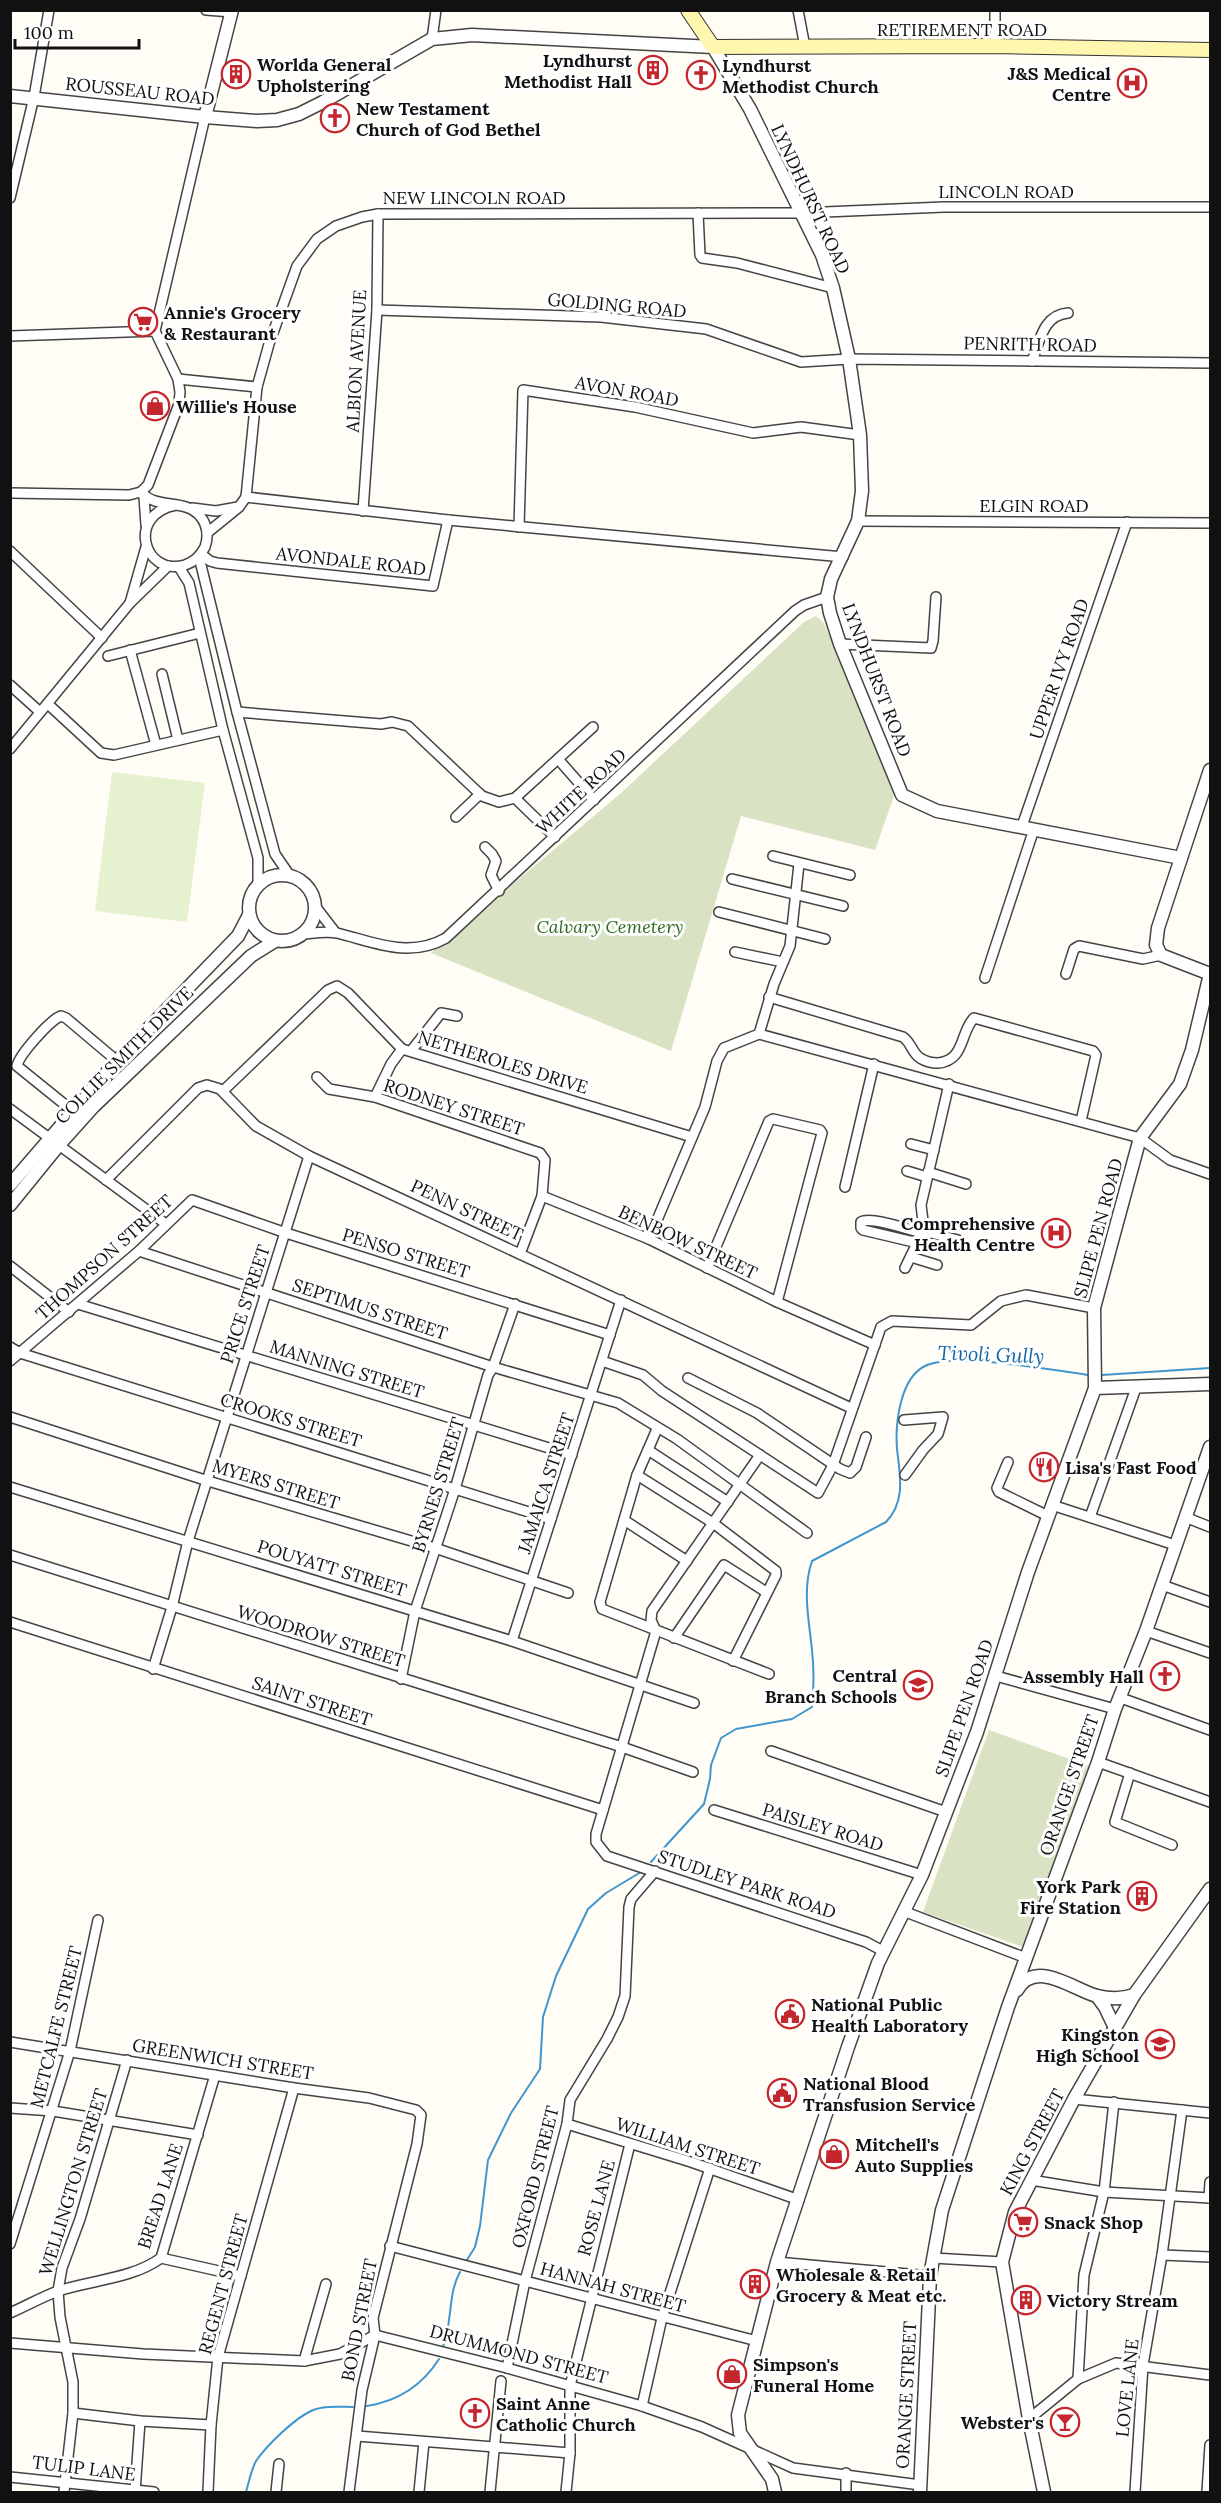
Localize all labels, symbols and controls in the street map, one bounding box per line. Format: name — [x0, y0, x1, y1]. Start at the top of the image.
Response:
scale bar — [15, 12, 140, 50]
street label: RETIREMENT ROAD — [877, 18, 1047, 41]
text: 100 m — [24, 21, 74, 44]
place label: Lyndhurst Methodist Hall — [504, 49, 633, 93]
place label: Worlda General Upholstering — [257, 53, 392, 97]
building icon: Lyndhurst Methodist Hall — [637, 54, 669, 86]
place label: Lyndhurst Methodist Church — [722, 54, 879, 98]
building icon: Worlda General Upholstering — [220, 58, 252, 90]
church icon: Lyndhurst Methodist Church — [685, 59, 717, 91]
place label: J&S Medical Centre — [1008, 62, 1111, 106]
hospital icon: J&S Medical Centre — [1116, 67, 1148, 99]
street label: ROUSSEAU ROAD — [64, 72, 216, 110]
place label: New Testament Church of God Bethel — [356, 97, 541, 141]
church icon: New Testament Church of God Bethel — [319, 102, 351, 134]
street label: LYNDHURST ROAD — [766, 120, 856, 278]
street label: LINCOLN ROAD — [938, 180, 1074, 203]
street label: NEW LINCOLN ROAD — [382, 186, 566, 209]
street label: GOLDING ROAD — [547, 287, 687, 323]
street label: ALBION AVENUE — [341, 289, 371, 434]
place label: Annie's Grocery & Restaurant — [164, 301, 301, 345]
supermarket icon: Annie's Grocery & Restaurant — [127, 306, 159, 338]
street label: PENRITH ROAD — [963, 331, 1097, 357]
street label: AVON ROAD — [572, 370, 681, 411]
shop icon: Willie's House — [139, 390, 171, 422]
place label: Willie's House — [176, 395, 297, 418]
street label: ELGIN ROAD — [979, 494, 1089, 517]
street label: AVONDALE ROAD — [274, 542, 427, 580]
street label: UPPER IVY ROAD — [1024, 596, 1094, 742]
street label: LYNDHURST ROAD — [837, 600, 917, 760]
street label: WHITE ROAD — [531, 743, 631, 839]
park label: Calvary Cemetery — [536, 915, 684, 938]
street label: COLLIE SMITH DRIVE — [50, 981, 198, 1129]
street label: NETHEROLES DRIVE — [415, 1025, 591, 1099]
street label: RODNEY STREET — [381, 1073, 528, 1141]
street label: SLIPE PEN ROAD — [1068, 1156, 1128, 1300]
street label: PENN STREET — [407, 1174, 527, 1246]
street label: THOMPSON STREET — [31, 1189, 178, 1325]
street label: BENBOW STREET — [615, 1200, 762, 1284]
place label: Comprehensive Health Centre — [901, 1212, 1035, 1256]
hospital icon: Comprehensive Health Centre — [1040, 1217, 1072, 1249]
street label: PENSO STREET — [340, 1223, 473, 1283]
street label: PRICE STREET — [215, 1241, 275, 1366]
street label: SEPTIMUS STREET — [289, 1273, 451, 1345]
street label: MANNING STREET — [267, 1335, 427, 1404]
water label: Tivoli Gully — [937, 1340, 1045, 1368]
street label: CROOKS STREET — [218, 1388, 365, 1453]
street label: JAMAICA STREET — [512, 1409, 580, 1557]
street label: BYRNES STREET — [406, 1414, 470, 1555]
restaurant icon: Lisa's Fast Food — [1028, 1451, 1060, 1483]
street label: MYERS STREET — [209, 1454, 343, 1514]
place label: Lisa's Fast Food — [1065, 1456, 1197, 1479]
street label: POUYATT STREET — [255, 1534, 410, 1602]
street label: WOODROW STREET — [234, 1600, 408, 1673]
street label: SLIPE PEN ROAD — [930, 1636, 998, 1780]
church icon: Assembly Hall — [1149, 1660, 1181, 1692]
place label: Central Branch Schools — [765, 1664, 897, 1708]
place label: Assembly Hall — [1023, 1665, 1144, 1688]
school or university icon: Central Branch Schools — [902, 1669, 934, 1701]
street label: SAINT STREET — [249, 1671, 375, 1731]
street label: ORANGE STREET — [1034, 1711, 1104, 1859]
street label: PAISLEY ROAD — [760, 1798, 886, 1856]
street label: STUDLEY PARK ROAD — [655, 1844, 839, 1924]
place label: York Park Fire Station — [1020, 1875, 1122, 1919]
building icon: York Park Fire Station — [1126, 1880, 1158, 1912]
street label: METCALFE STREET — [25, 1943, 87, 2110]
place label: National Public Health Laboratory — [811, 1993, 968, 2037]
public building icon: National Public Health Laboratory — [774, 1998, 806, 2030]
place label: Kingston High School — [1036, 2023, 1140, 2067]
school or university icon: Kingston High School — [1144, 2028, 1176, 2060]
street label: GREENWICH STREET — [131, 2033, 316, 2085]
place label: National Blood Transfusion Service — [803, 2072, 976, 2116]
public building icon: National Blood Transfusion Service — [766, 2077, 798, 2109]
street label: KING STREET — [994, 2084, 1070, 2199]
street label: WELLINGTON STREET — [34, 2085, 113, 2278]
street label: OXFORD STREET — [506, 2103, 564, 2251]
street label: WILLIAM STREET — [613, 2112, 763, 2180]
place label: Mitchell's Auto Supplies — [855, 2133, 974, 2177]
shop icon: Mitchell's Auto Supplies — [818, 2138, 850, 2170]
street label: BREAD LANE — [132, 2140, 188, 2252]
street label: ROSE LANE — [572, 2157, 620, 2259]
supermarket icon: Snack Shop — [1007, 2206, 1039, 2238]
street label: REGENT STREET — [193, 2211, 253, 2357]
place label: Snack Shop — [1044, 2211, 1143, 2234]
street label: BOND STREET — [336, 2256, 382, 2383]
street label: HANNAH STREET — [538, 2257, 689, 2318]
place label: Wholesale & Retail Grocery & Meat etc. — [776, 2263, 946, 2307]
building icon: Wholesale & Retail Grocery & Meat etc. — [739, 2268, 771, 2300]
building icon: Victory Stream — [1010, 2284, 1042, 2316]
place label: Victory Stream — [1047, 2289, 1178, 2312]
street label: DRUMMOND STREET — [427, 2319, 611, 2389]
street label: ORANGE STREET — [891, 2320, 921, 2469]
street label: LOVE LANE — [1110, 2338, 1144, 2438]
place label: Simpson's Funeral Home — [753, 2353, 875, 2397]
shop icon: Simpson's Funeral Home — [716, 2358, 748, 2390]
place label: Saint Anne Catholic Church — [496, 2392, 636, 2436]
church icon: Saint Anne Catholic Church — [459, 2397, 491, 2429]
bar icon: Webster's — [1049, 2406, 1081, 2438]
place label: Webster's — [961, 2411, 1044, 2434]
street label: TULIP LANE — [31, 2450, 137, 2486]

